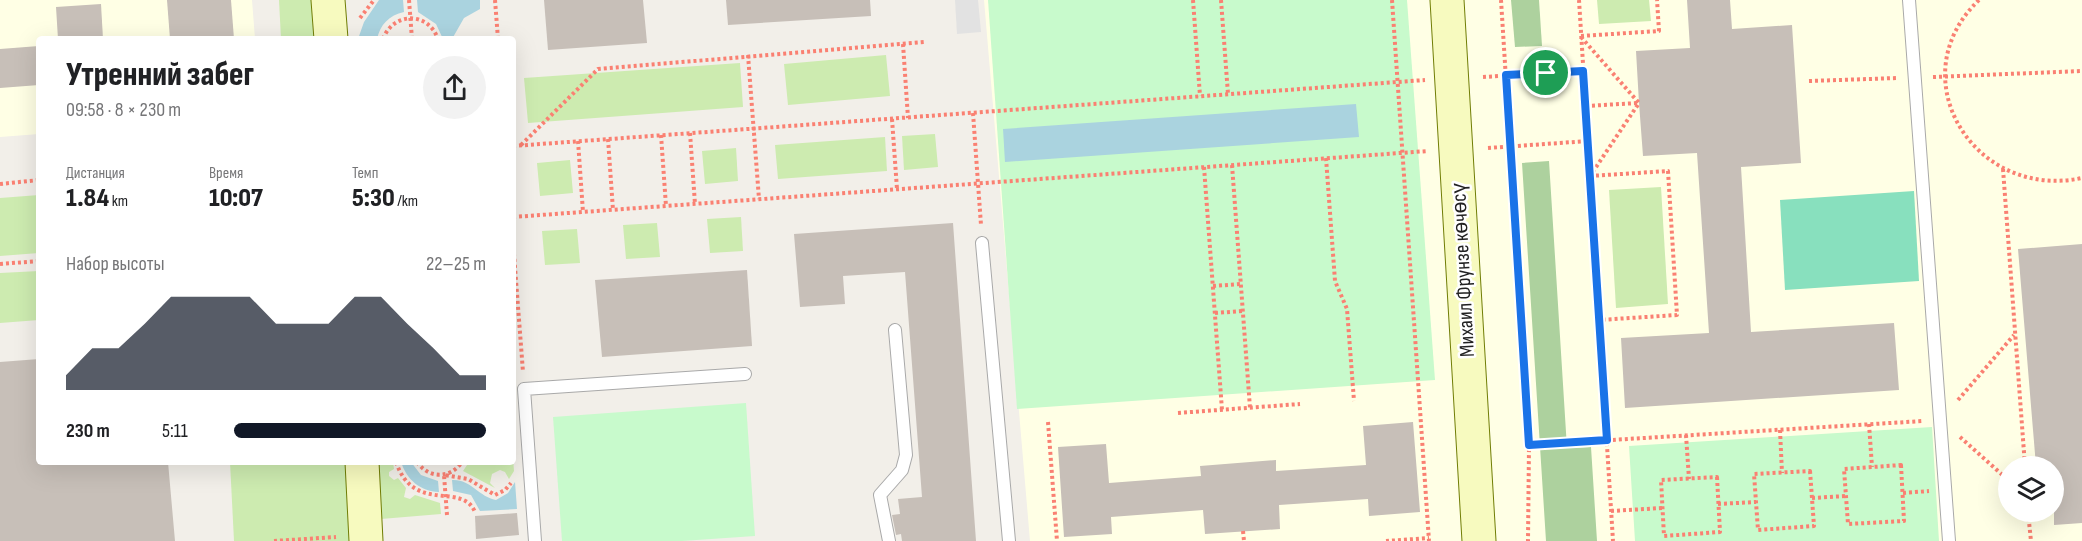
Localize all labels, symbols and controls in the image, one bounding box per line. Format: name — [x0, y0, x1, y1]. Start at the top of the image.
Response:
pin — [1520, 47, 1571, 98]
text: Утренний забег — [66, 55, 254, 95]
button: share — [423, 56, 486, 119]
icon: arrive — [1529, 56, 1562, 89]
text: 09:58 · 8 × 230 m — [66, 98, 181, 122]
text: Дистанция — [66, 164, 125, 183]
text: Время — [209, 164, 243, 183]
text: Темп — [352, 164, 378, 183]
street label: Михаил Фрунзе көчөсү — [1446, 182, 1480, 358]
text: 1.84 — [66, 183, 109, 214]
text: 10:07 — [209, 183, 263, 214]
text: 5:30 — [352, 183, 395, 214]
text: km — [109, 192, 128, 211]
text: /km — [395, 192, 418, 211]
text: Набор высоты — [66, 252, 165, 276]
text: 22–25 m — [426, 252, 486, 276]
text: 230 m — [66, 419, 110, 443]
text: 5:11 — [162, 419, 188, 443]
map controls — [1998, 456, 2064, 522]
button: layers — [1998, 456, 2064, 522]

